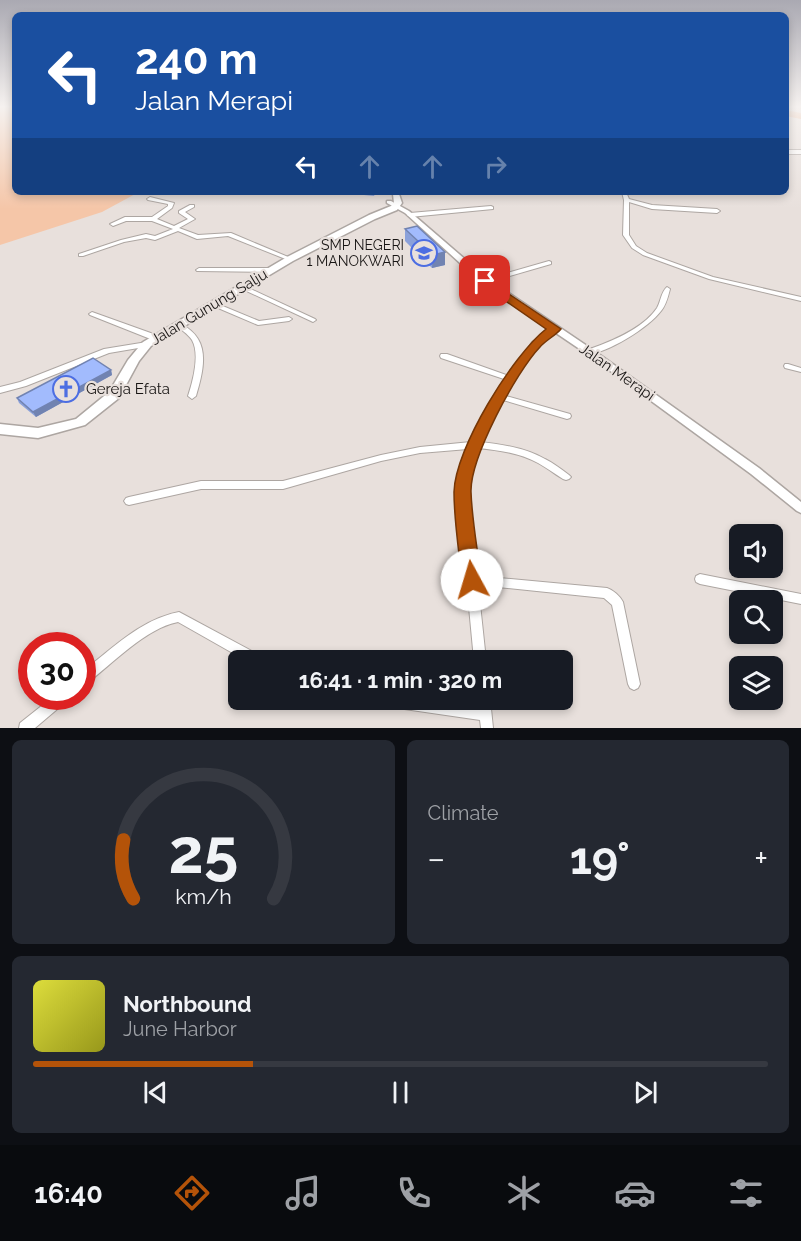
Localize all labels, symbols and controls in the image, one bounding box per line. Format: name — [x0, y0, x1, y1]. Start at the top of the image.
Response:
text: 240 m — [135, 35, 258, 84]
icon: left — [36, 36, 114, 114]
text: Jalan Merapi — [135, 85, 293, 116]
icon: left — [290, 150, 323, 183]
icon: ahead — [353, 150, 386, 183]
icon: ahead — [416, 150, 449, 183]
icon: right — [479, 150, 512, 183]
place label: SMP NEGERI 1 MANOKWARI — [306, 237, 404, 269]
school or university icon: SMP NEGERI 1 MANOKWARI — [409, 238, 439, 268]
pin — [459, 255, 510, 306]
icon: arrive — [468, 264, 501, 297]
street label: Jalan Gunung Salju — [147, 265, 271, 349]
street label: Jalan Merapi — [576, 339, 658, 405]
church icon: Gereja Efata — [51, 374, 81, 404]
place label: Gereja Efata — [86, 380, 170, 398]
map controls — [729, 524, 783, 710]
button: sound — [729, 524, 783, 578]
position arrow — [440, 548, 504, 612]
button: search — [729, 590, 783, 644]
speed limit sign: 30 — [18, 632, 96, 710]
button: layers — [729, 656, 783, 710]
text: 16:41 · 1 min · 320 m — [299, 667, 502, 693]
text: Climate — [428, 801, 499, 825]
text: 25 — [168, 814, 238, 888]
text: 19° — [570, 832, 630, 885]
text: − — [428, 839, 445, 878]
text: + — [754, 839, 768, 878]
text: km/h — [175, 884, 232, 909]
text: Northbound — [123, 991, 252, 1017]
text: June Harbor — [123, 1017, 237, 1041]
icon: previous — [139, 1076, 172, 1109]
icon: pause — [384, 1076, 417, 1109]
icon: next — [629, 1076, 662, 1109]
icon: directions — [171, 1172, 213, 1214]
icon: music — [282, 1172, 324, 1214]
icon: phone — [393, 1172, 435, 1214]
icon: climate — [503, 1172, 545, 1214]
icon: car — [614, 1172, 656, 1214]
icon: filters — [725, 1172, 767, 1214]
text: 16:40 — [34, 1178, 103, 1209]

